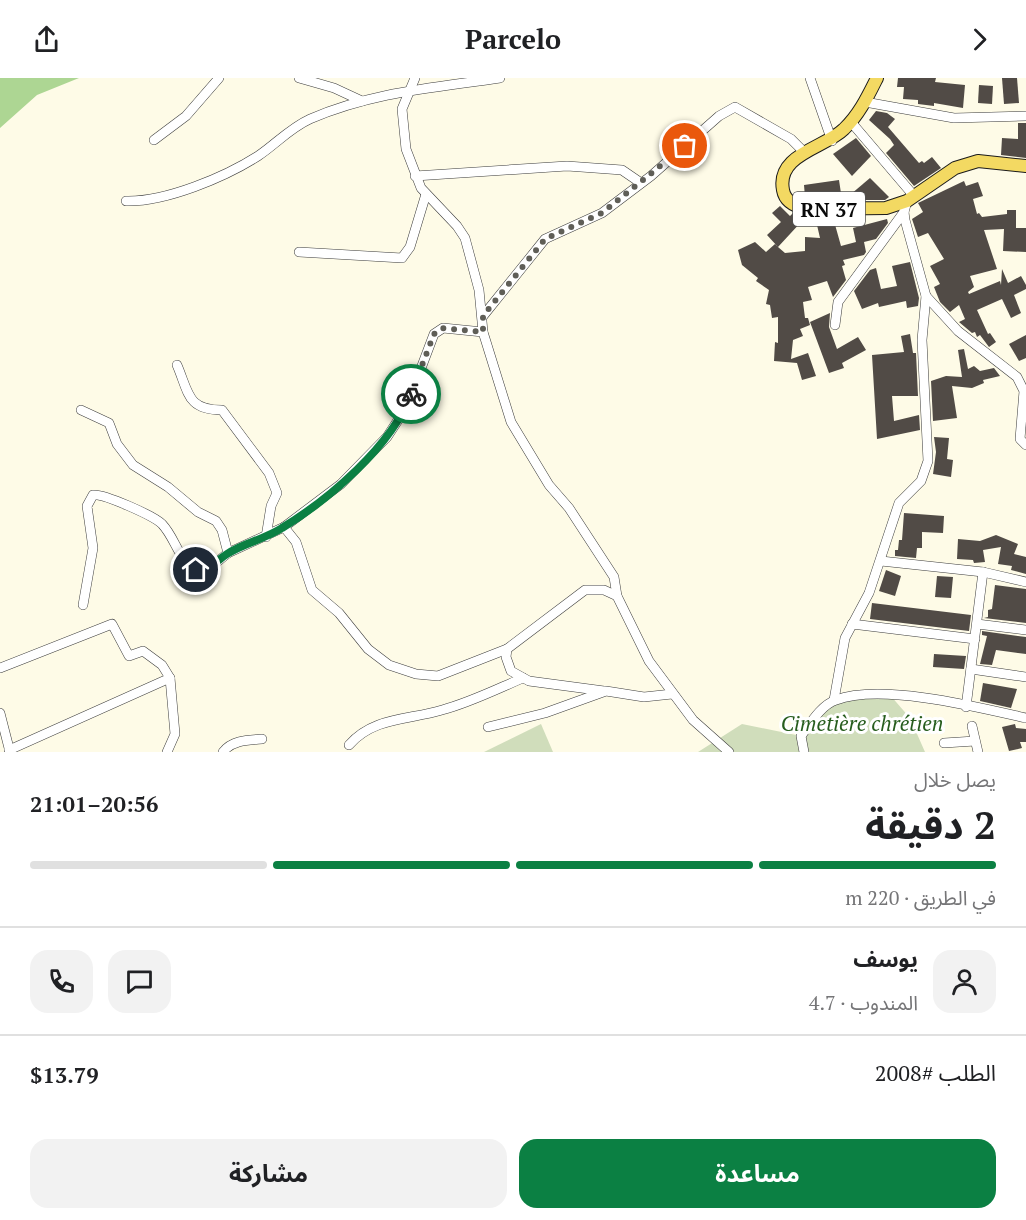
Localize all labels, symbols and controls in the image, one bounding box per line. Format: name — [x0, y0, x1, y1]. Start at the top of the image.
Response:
text: Parcelo — [465, 21, 561, 57]
icon: share — [30, 23, 63, 56]
icon: forward — [963, 23, 996, 56]
pin — [659, 120, 710, 171]
icon: bag — [668, 129, 701, 162]
road number: RN 37 — [793, 192, 865, 226]
courier — [381, 364, 441, 424]
icon: bike — [395, 378, 428, 411]
pin — [170, 544, 221, 595]
icon: home — [179, 553, 212, 586]
park label: Cimetière chrétien — [781, 709, 943, 737]
text: يصل خلال — [914, 766, 996, 793]
text: 20:56–21:01 — [30, 789, 158, 818]
text: 2 دقيقة — [865, 798, 996, 850]
text: في الطريق · 220 m — [845, 884, 996, 911]
text: يوسف — [853, 944, 918, 973]
button: phone — [30, 950, 93, 1013]
button: chat — [108, 950, 171, 1013]
button: person — [933, 950, 996, 1013]
text: المندوب · 4.7 — [809, 989, 918, 1016]
text: الطلب #2008 — [875, 1058, 996, 1087]
text: $13.79 — [30, 1060, 99, 1089]
button: مشاركة — [30, 1139, 507, 1208]
button: مساعدة — [519, 1139, 996, 1208]

